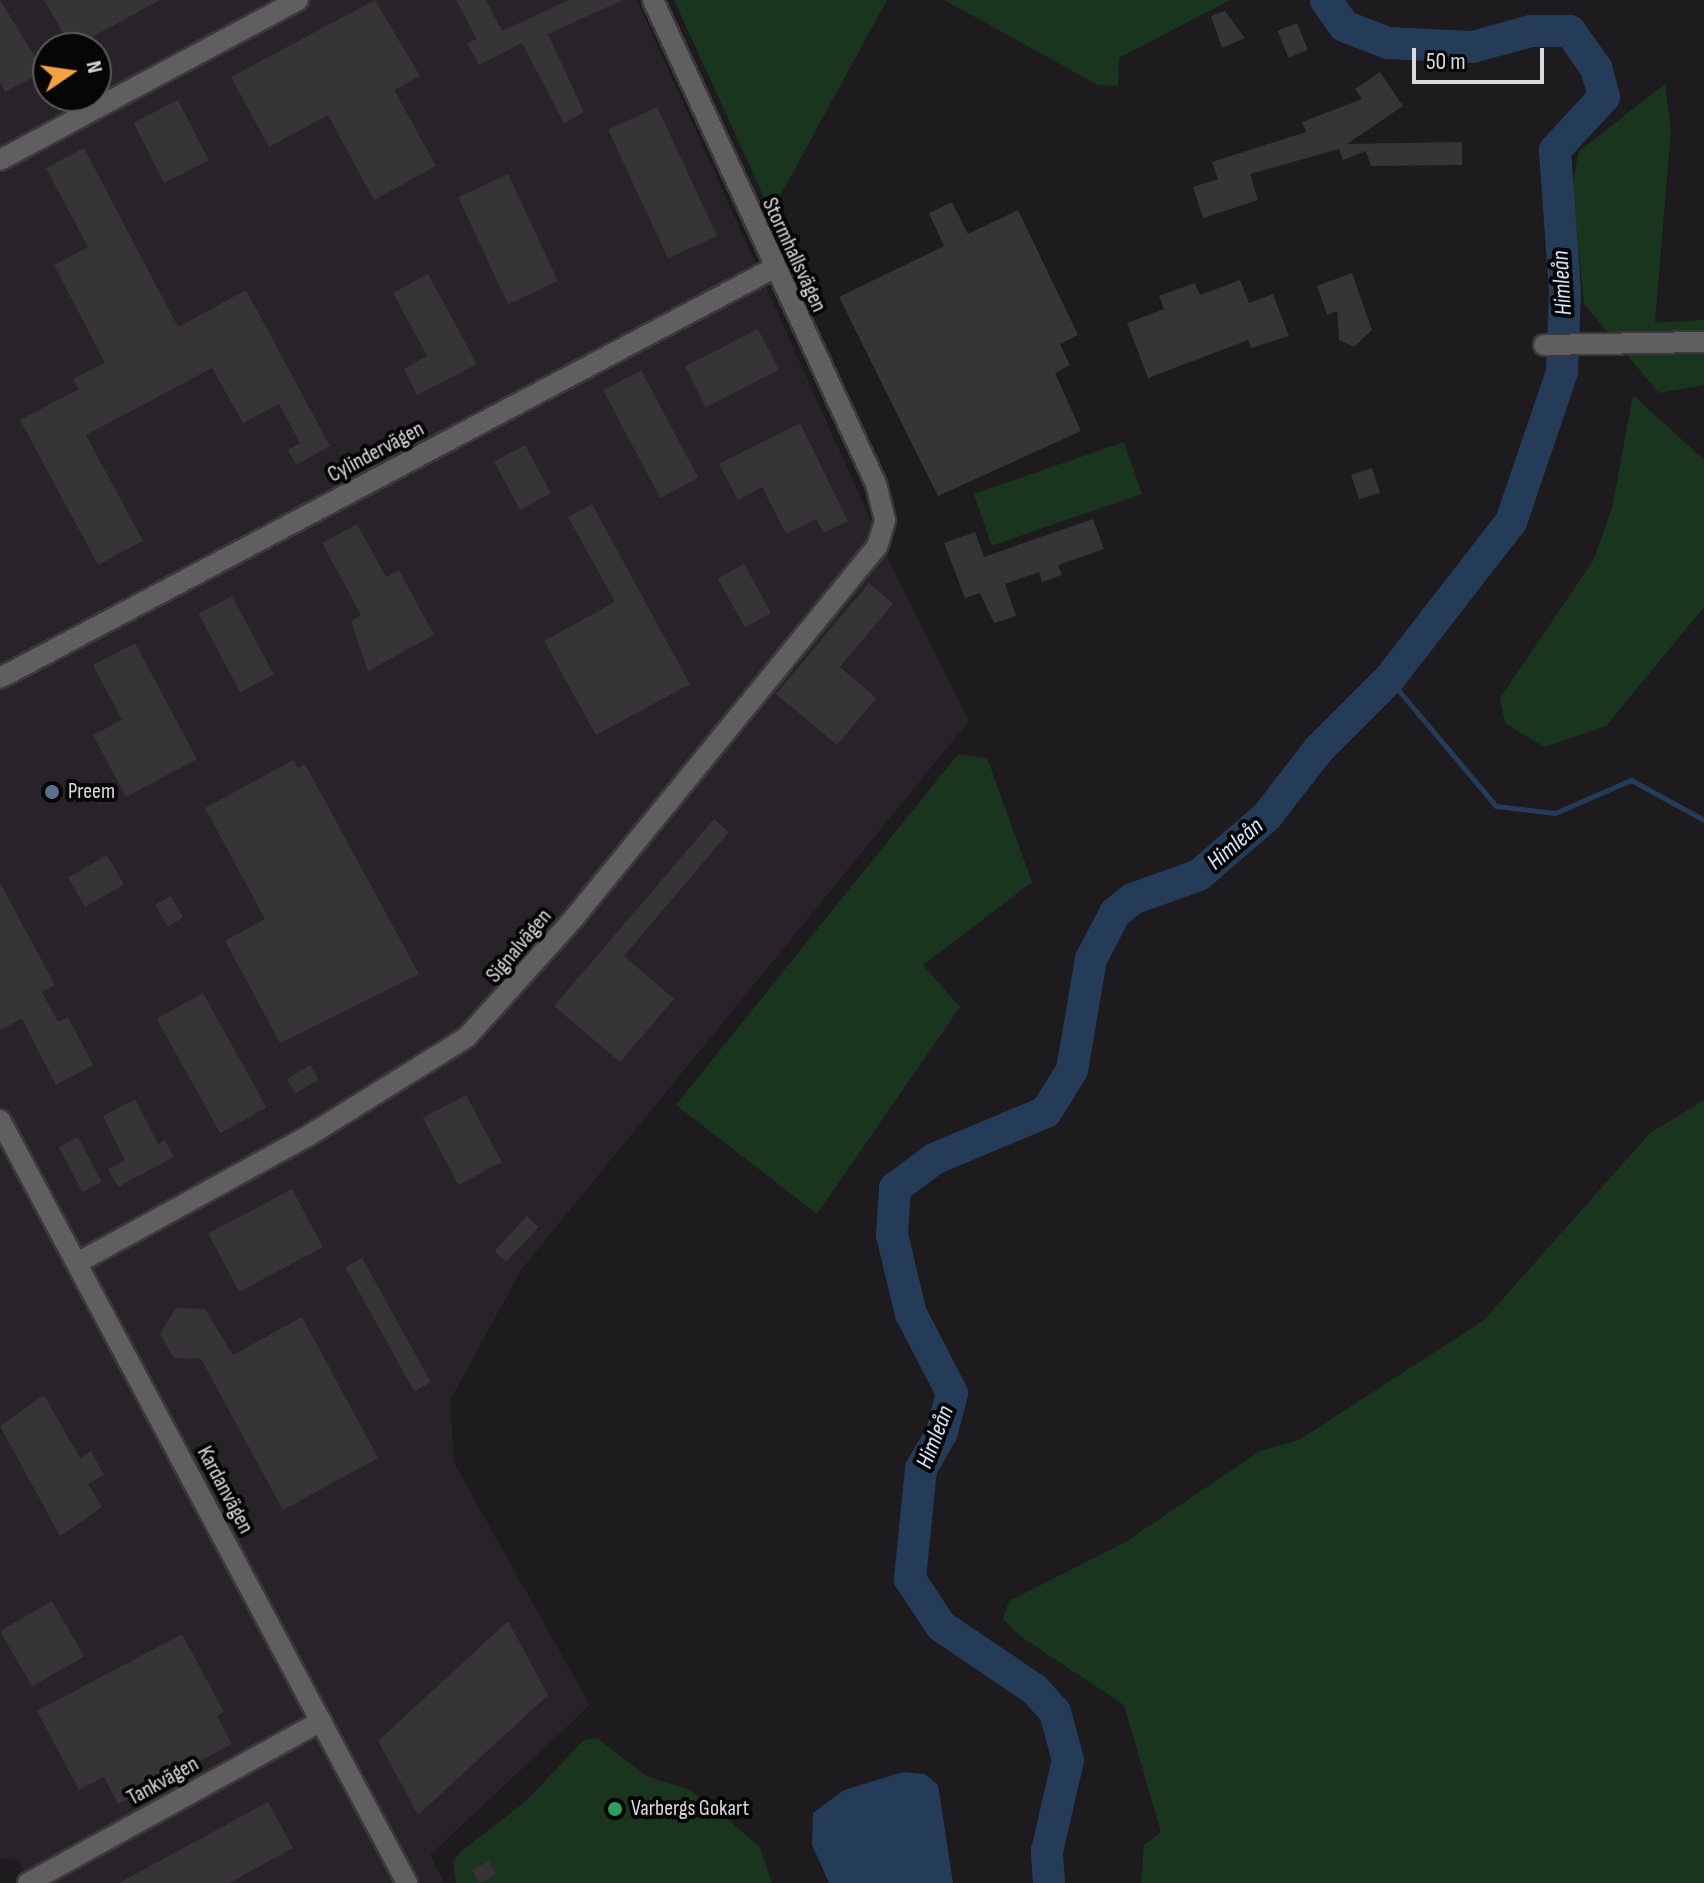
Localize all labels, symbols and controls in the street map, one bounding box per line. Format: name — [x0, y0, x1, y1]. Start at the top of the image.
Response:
north arrow — [32, 32, 112, 112]
scale bar — [1416, 32, 1548, 82]
text: 50 m — [1426, 47, 1466, 76]
text: N — [79, 58, 108, 76]
street label: Stormhallsvägen — [756, 194, 832, 316]
water label: Himleån — [1546, 250, 1578, 316]
street label: Cylindervägen — [323, 416, 429, 488]
place label: Preem — [68, 779, 115, 805]
marker: Preem — [43, 783, 61, 801]
water label: Himleån — [1201, 812, 1269, 876]
street label: Signalvägen — [481, 904, 557, 988]
water label: Himleån — [910, 1402, 960, 1472]
street label: Kardanvägen — [191, 1442, 259, 1538]
street label: Tankvägen — [123, 1751, 203, 1811]
place label: Varbergs Gokart — [631, 1796, 749, 1822]
marker: Varbergs Gokart — [606, 1800, 624, 1818]

